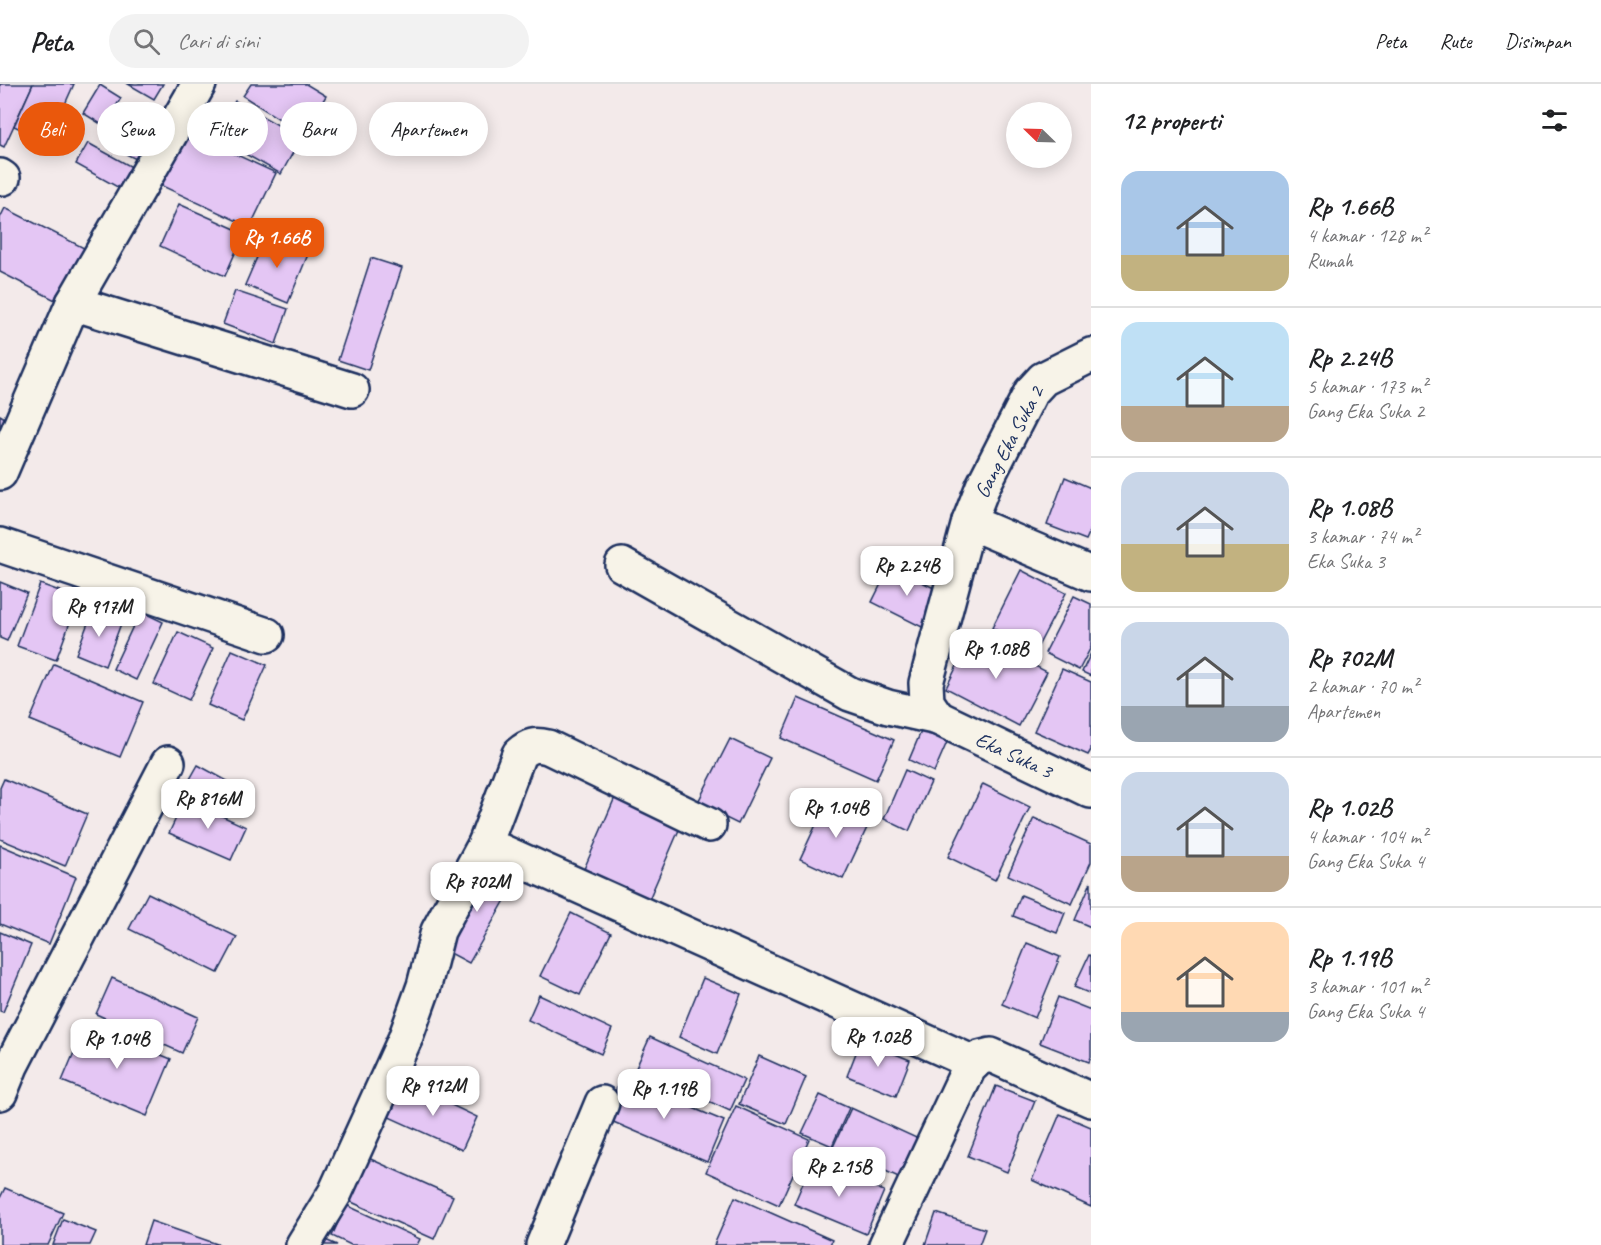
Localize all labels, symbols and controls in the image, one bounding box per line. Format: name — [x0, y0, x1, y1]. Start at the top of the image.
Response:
search box — [109, 14, 529, 68]
text: Peta — [30, 24, 73, 59]
icon: search — [130, 25, 163, 58]
text: Cari di sini — [178, 27, 259, 55]
text: Peta — [1375, 28, 1406, 54]
text: Rute — [1439, 28, 1472, 54]
text: Disimpan — [1505, 28, 1571, 54]
chip: Beli — [18, 102, 85, 156]
chip: Sewa — [97, 102, 175, 156]
chip: Filter — [187, 102, 268, 156]
chip: Baru — [280, 102, 357, 156]
chip: Apartemen — [369, 102, 488, 156]
north arrow — [1006, 102, 1072, 168]
map controls — [1006, 102, 1072, 168]
text: 12 properti — [1121, 104, 1221, 137]
icon: filters — [1538, 104, 1571, 137]
text: Rp 1.66B — [1307, 190, 1393, 223]
icon: home — [1169, 195, 1241, 267]
pin: Rp 1.66B — [215, 218, 339, 269]
text: 4 kamar · 128 m² — [1307, 223, 1427, 248]
text: Rp 1.66B — [244, 225, 310, 250]
text: Rumah — [1307, 248, 1353, 273]
text: Rp 2.24B — [1307, 341, 1392, 374]
icon: home — [1169, 346, 1241, 418]
text: 5 kamar · 173 m² — [1307, 374, 1427, 399]
street label: Gang Eka Suka 2 — [969, 380, 1050, 502]
text: Gang Eka Suka 2 — [1307, 399, 1424, 424]
text: Rp 1.08B — [1307, 491, 1392, 524]
icon: home — [1169, 496, 1241, 568]
text: 3 kamar · 74 m² — [1307, 524, 1418, 549]
pin: Rp 2.24B — [845, 546, 969, 597]
text: Eka Suka 3 — [1307, 549, 1385, 574]
text: Rp 2.24B — [874, 553, 940, 578]
pin: Rp 917M — [44, 587, 154, 638]
text: Rp 917M — [67, 594, 131, 619]
pin: Rp 1.08B — [934, 629, 1058, 680]
text: Rp 1.08B — [963, 636, 1029, 661]
text: Rp 702M — [1307, 641, 1392, 674]
icon: home — [1169, 646, 1241, 718]
text: 2 kamar · 70 m² — [1307, 674, 1418, 699]
text: Apartemen — [1307, 699, 1380, 724]
street label: Eka Suka 3 — [971, 726, 1058, 785]
pin: Rp 816M — [153, 779, 263, 830]
text: Rp 816M — [175, 786, 241, 811]
pin: Rp 1.04B — [774, 788, 898, 839]
text: Rp 1.02B — [1307, 791, 1392, 824]
text: Rp 1.04B — [803, 795, 869, 820]
icon: home — [1169, 796, 1241, 868]
text: 4 kamar · 104 m² — [1307, 824, 1427, 849]
text: Gang Eka Suka 4 — [1307, 849, 1424, 874]
pin: Rp 702M — [422, 862, 532, 913]
text: Rp 702M — [444, 869, 510, 894]
text: Rp 1.19B — [1307, 941, 1391, 974]
icon: home — [1169, 946, 1241, 1018]
text: 3 kamar · 101 m² — [1307, 974, 1427, 999]
text: Gang Eka Suka 4 — [1307, 999, 1424, 1024]
pin: Rp 1.02B — [816, 1017, 940, 1068]
pin: Rp 1.04B — [55, 1019, 179, 1070]
text: Rp 1.02B — [845, 1024, 911, 1049]
text: Rp 1.04B — [84, 1026, 150, 1051]
pin: Rp 912M — [378, 1066, 488, 1117]
pin: Rp 1.19B — [602, 1069, 726, 1120]
text: Rp 912M — [400, 1073, 466, 1098]
text: Rp 1.19B — [632, 1076, 696, 1101]
pin: Rp 2.15B — [777, 1147, 901, 1198]
text: Rp 2.15B — [807, 1154, 871, 1179]

